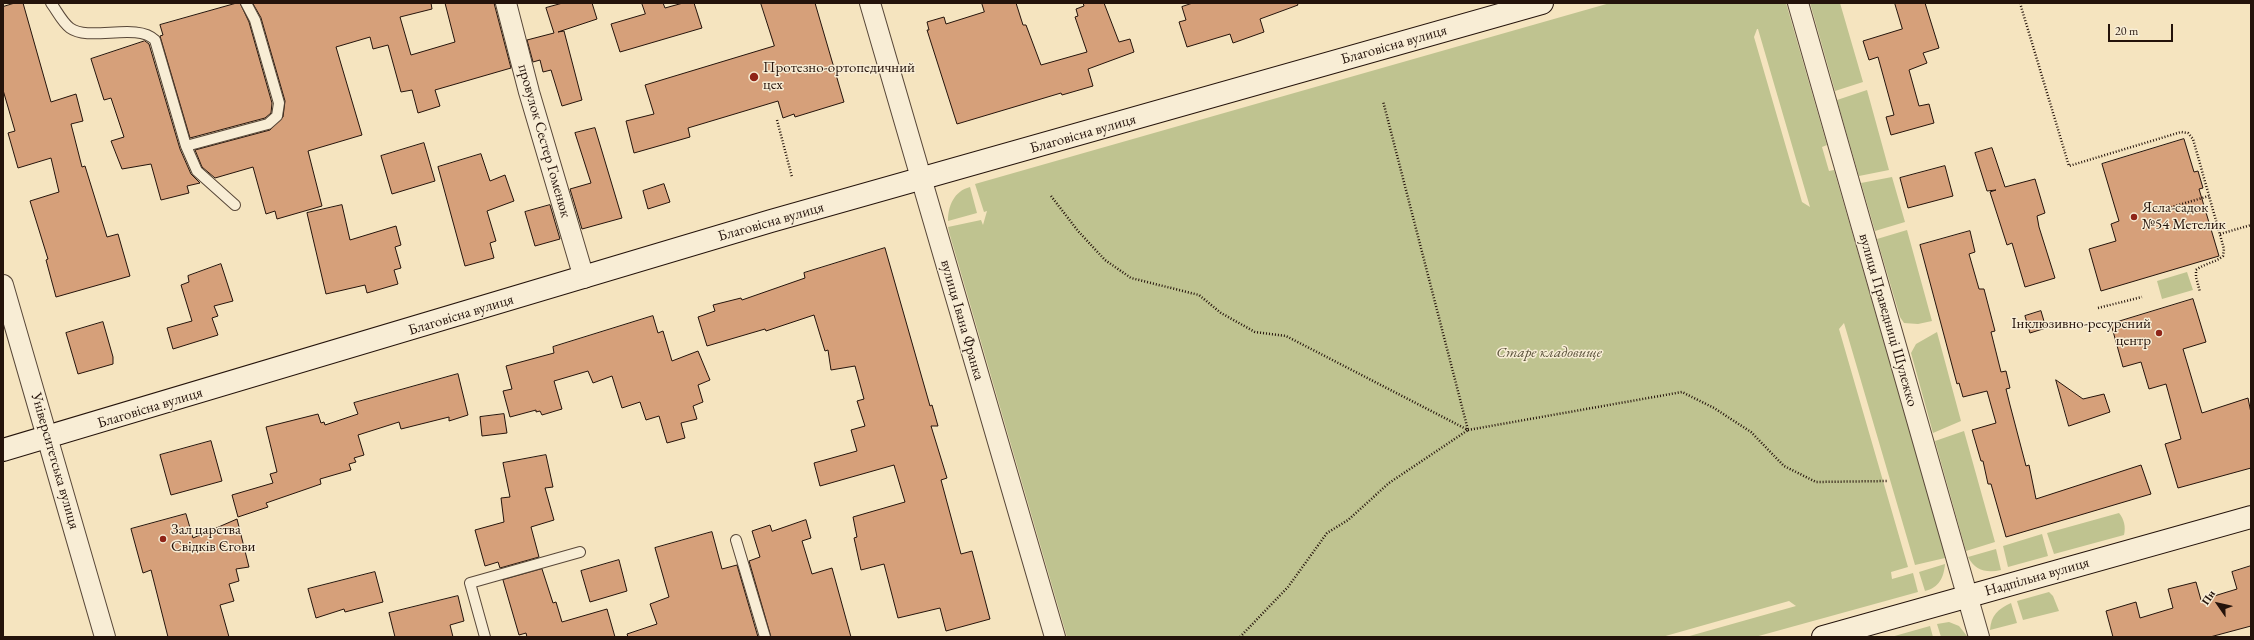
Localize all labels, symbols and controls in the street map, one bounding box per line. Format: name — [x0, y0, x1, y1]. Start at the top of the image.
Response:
scale bar — [2110, 16, 2175, 42]
street label: Благовісна вулиця — [1339, 21, 1449, 69]
text: 20 m — [2115, 23, 2138, 39]
place label: Протезно-ортопедичний цех — [763, 59, 915, 94]
street label: провулок Сестер Гоменюк — [513, 62, 575, 220]
marker: Протезно-ортопедичний цех — [748, 71, 760, 83]
street label: Благовісна вулиця — [1028, 110, 1138, 158]
street label: Благовісна вулиця — [716, 198, 826, 246]
place label: Ясла-садок №54 Метелик — [2142, 199, 2226, 234]
marker: Ясла-садок №54 Метелик — [2129, 212, 2139, 222]
street label: вулиця Праведниці Шулежко — [1855, 231, 1921, 409]
street label: вулиця Івана Франка — [936, 258, 988, 382]
street label: Благовісна вулиця — [406, 290, 516, 340]
place label: Інклюзивно-ресурсний центр — [2012, 315, 2151, 350]
marker: Інклюзивно-ресурсний центр — [2154, 328, 2164, 338]
park label: Старе кладовище — [1496, 344, 1602, 362]
street label: Благовісна вулиця — [95, 383, 205, 433]
street label: Університетська вулиця — [27, 391, 83, 531]
place label: Зал царства Свідків Єгови — [171, 521, 256, 556]
marker: Зал царства Свідків Єгови — [158, 534, 168, 544]
street label: Надпільна вулиця — [1983, 553, 2091, 601]
north arrow — [2198, 584, 2238, 624]
text: Пн — [2198, 587, 2218, 607]

